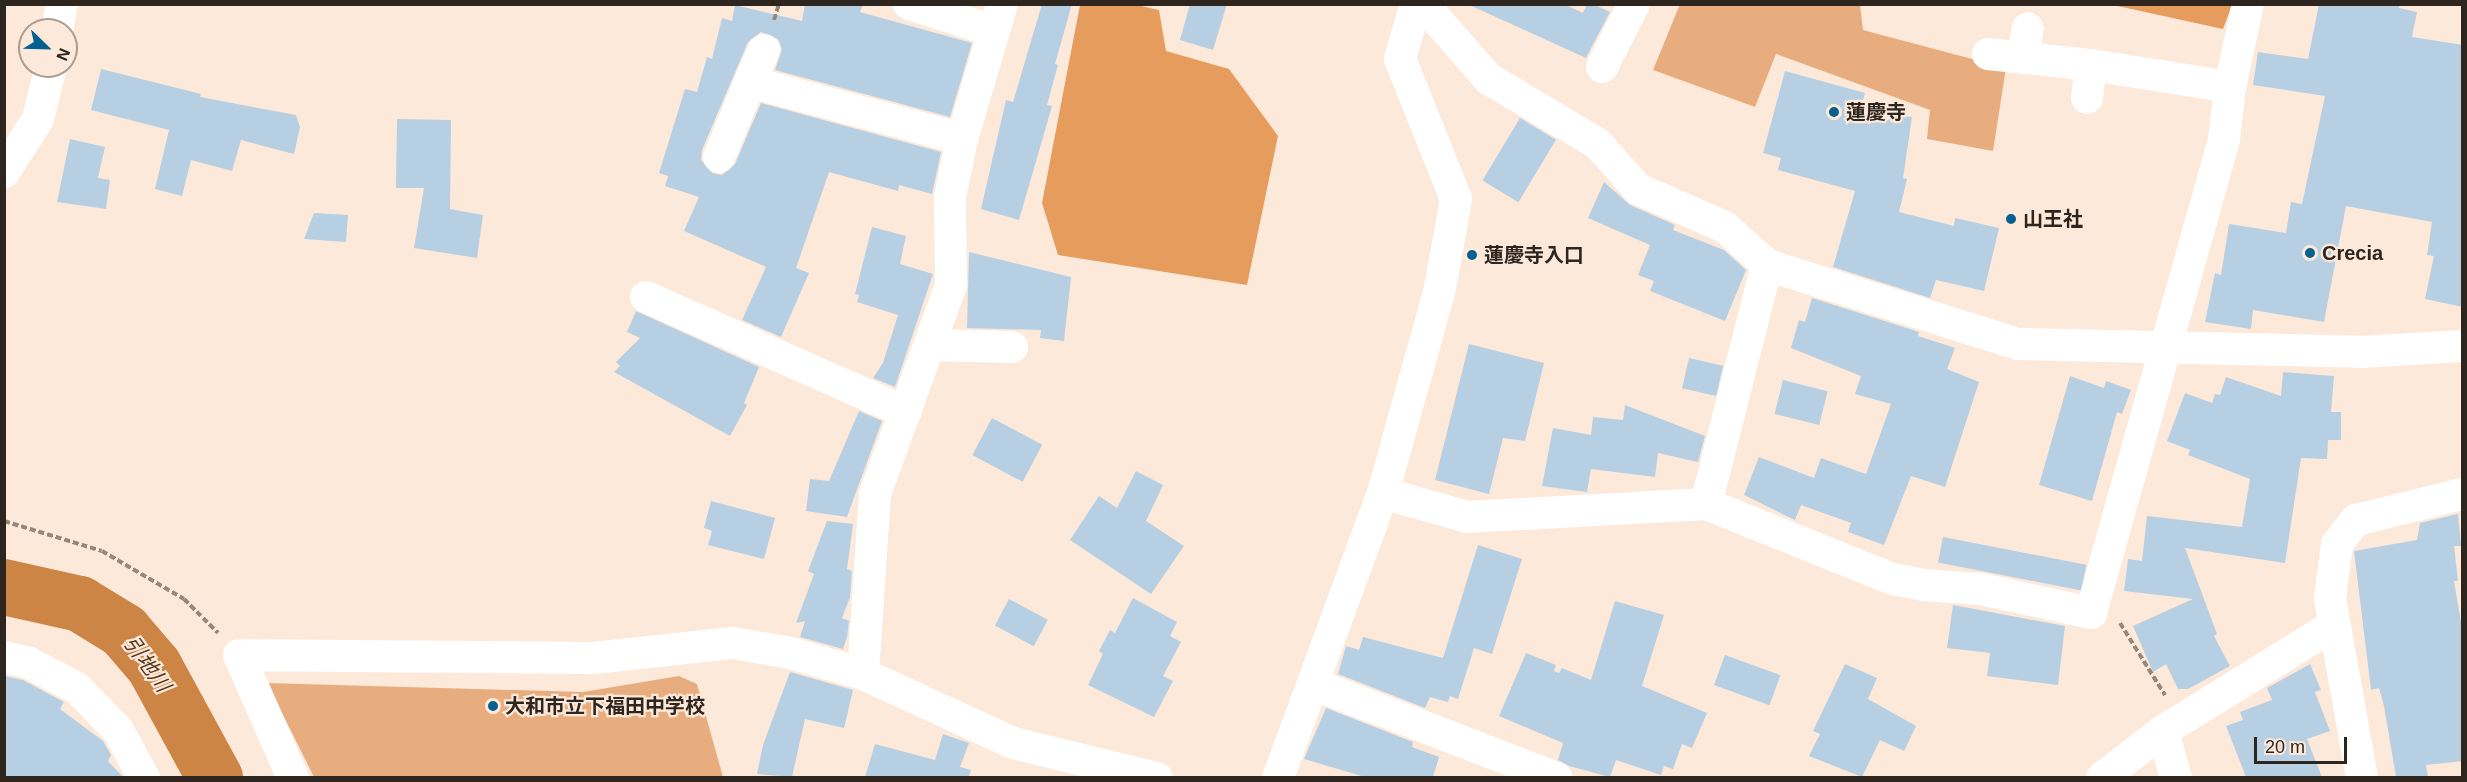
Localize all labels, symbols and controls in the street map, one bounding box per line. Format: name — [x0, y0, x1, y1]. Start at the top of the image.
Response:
north arrow — [18, 18, 78, 78]
text: N — [53, 46, 73, 63]
place label: 蓮慶寺 — [1846, 100, 1906, 124]
marker: 蓮慶寺 — [1827, 105, 1841, 119]
place label: 山王社 — [2023, 207, 2083, 231]
marker: 山王社 — [2004, 212, 2018, 226]
place label: Crecia — [2322, 241, 2383, 265]
place label: 蓮慶寺入口 — [1484, 243, 1584, 267]
marker: Crecia — [2303, 246, 2317, 260]
marker: 蓮慶寺入口 — [1465, 248, 1479, 262]
water label: 引地川 — [118, 631, 176, 697]
place label: 大和市立下福田中学校 — [505, 694, 705, 718]
marker: 大和市立下福田中学校 — [486, 699, 500, 713]
scale bar — [2257, 725, 2350, 763]
text: 20 m — [2265, 737, 2305, 757]

